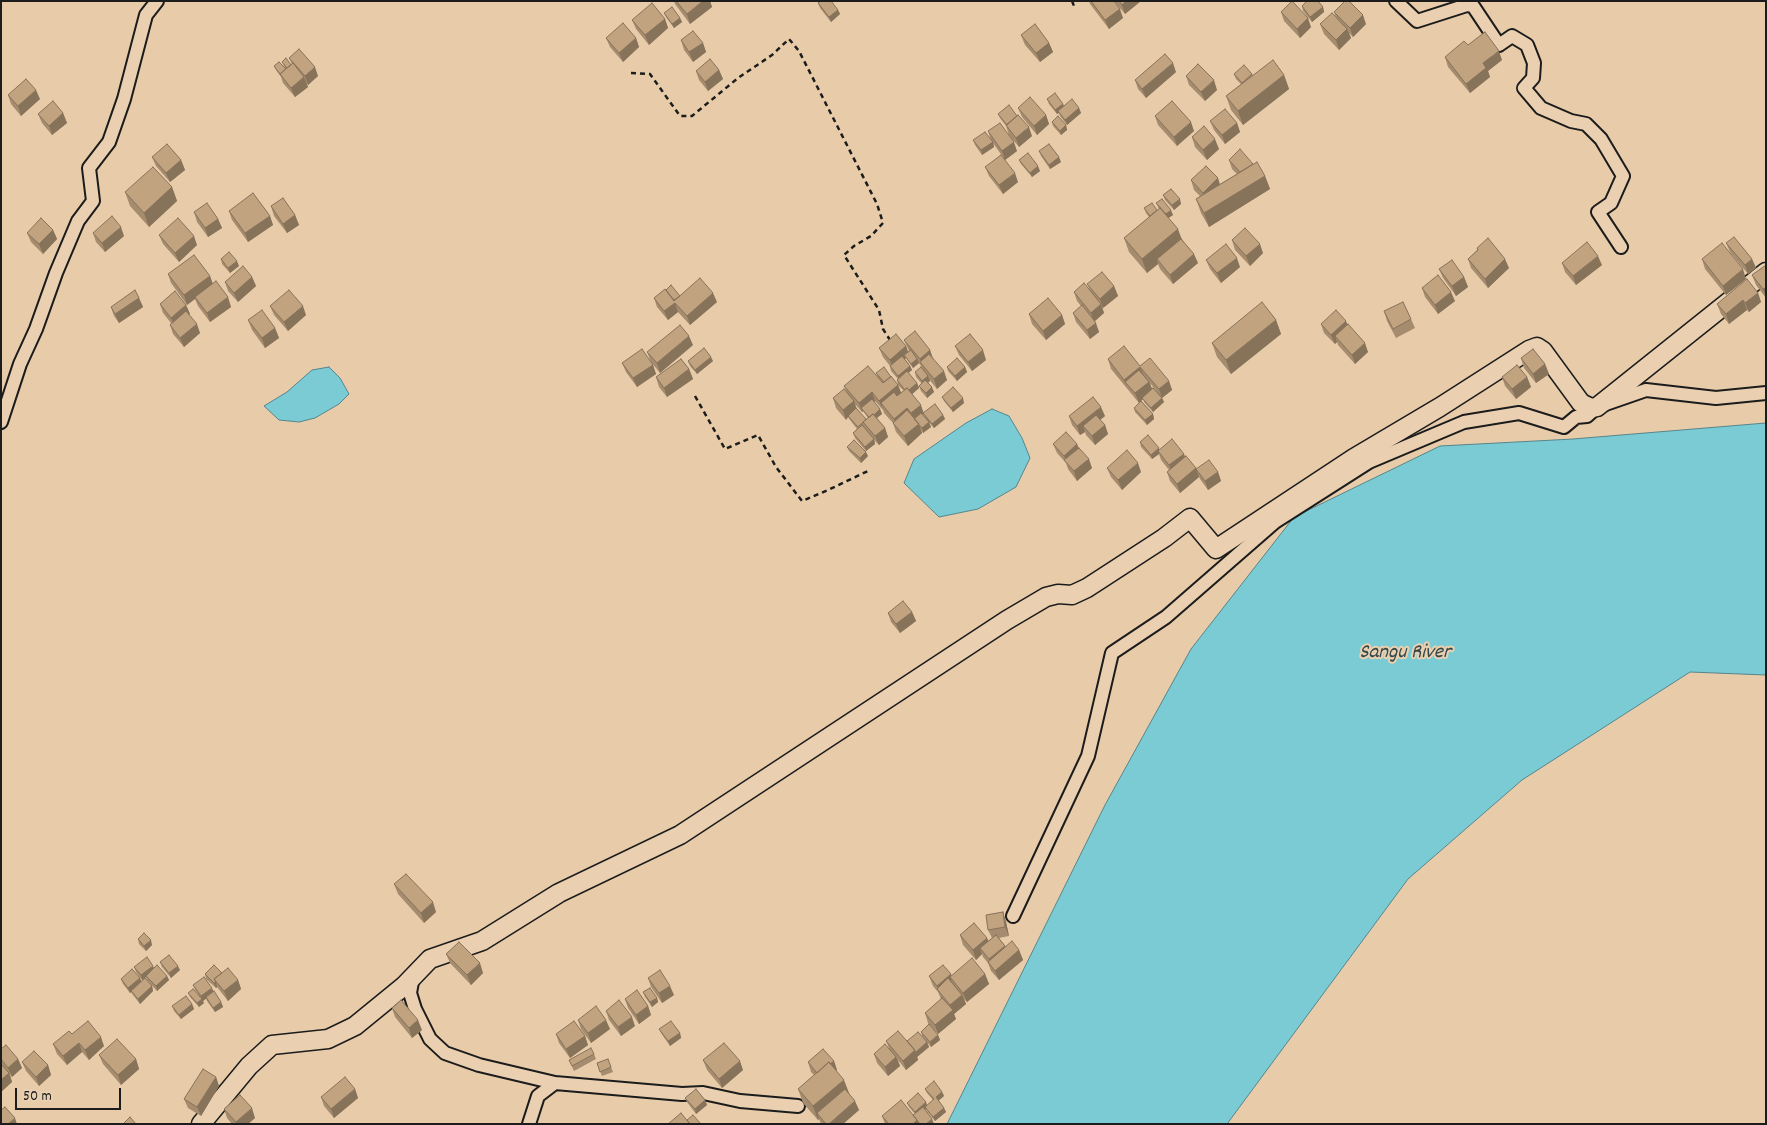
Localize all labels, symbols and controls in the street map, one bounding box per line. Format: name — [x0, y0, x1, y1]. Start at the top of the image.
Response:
water label: Sangu River — [1359, 641, 1451, 667]
scale bar — [18, 1078, 124, 1110]
text: 50 m — [23, 1086, 52, 1108]

